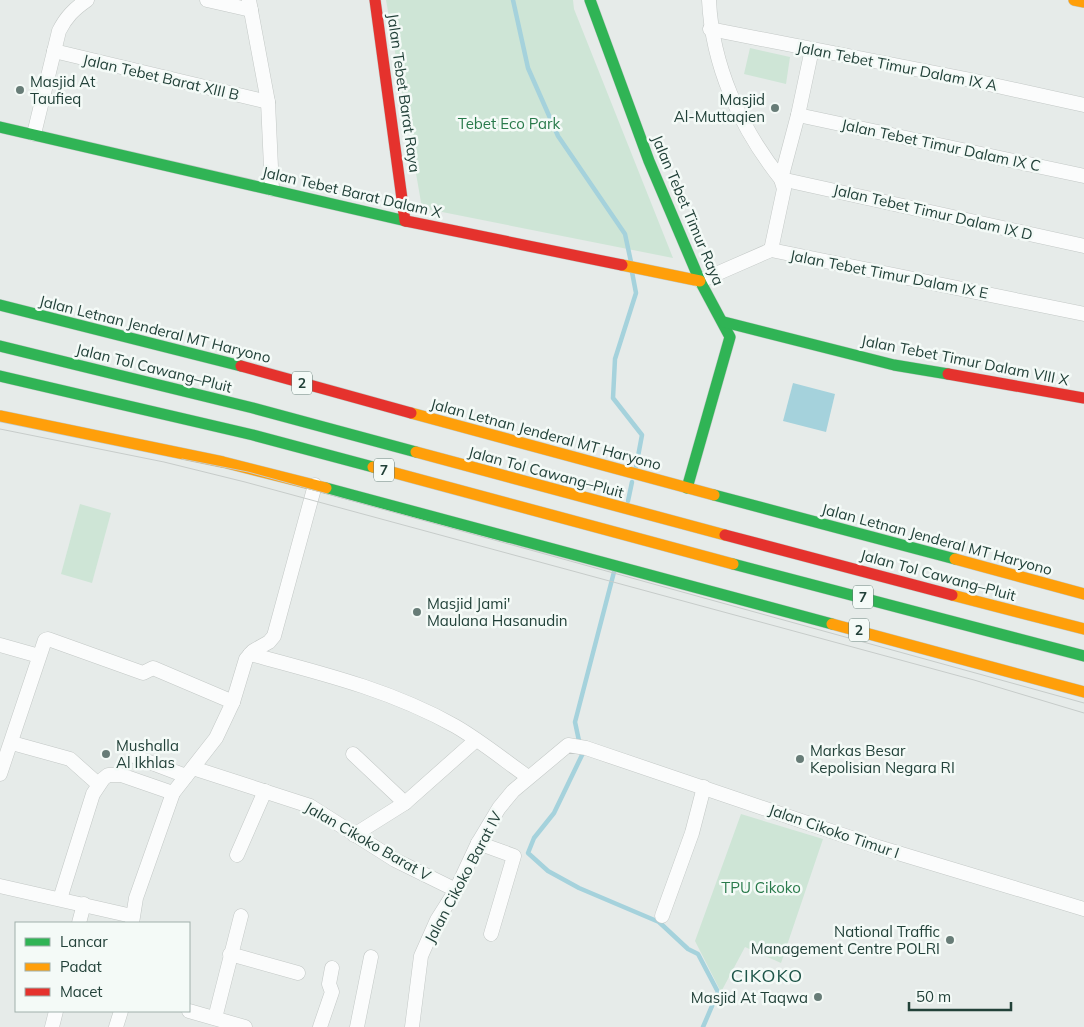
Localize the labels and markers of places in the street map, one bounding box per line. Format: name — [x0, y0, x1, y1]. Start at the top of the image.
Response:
place label: Masjid At Taufieq — [30, 72, 95, 108]
marker: Masjid At Taufieq — [14, 84, 26, 96]
place label: Masjid Al-Muttaqien — [674, 90, 765, 126]
marker: Masjid Al-Muttaqien — [769, 102, 781, 114]
place label: Masjid Jami' Maulana Hasanudin — [427, 594, 568, 630]
marker: Masjid Jami' Maulana Hasanudin — [411, 606, 423, 618]
place label: Mushalla Al Ikhlas — [116, 736, 179, 772]
place label: Markas Besar Kepolisian Negara RI — [810, 741, 955, 777]
marker: Mushalla Al Ikhlas — [100, 748, 112, 760]
marker: Markas Besar Kepolisian Negara RI — [794, 753, 806, 765]
place label: National Traffic Management Centre POLRI — [751, 922, 940, 958]
marker: National Traffic Management Centre POLRI — [944, 934, 956, 946]
place label: Masjid At Taqwa — [691, 988, 808, 1007]
marker: Masjid At Taqwa — [812, 991, 824, 1003]

